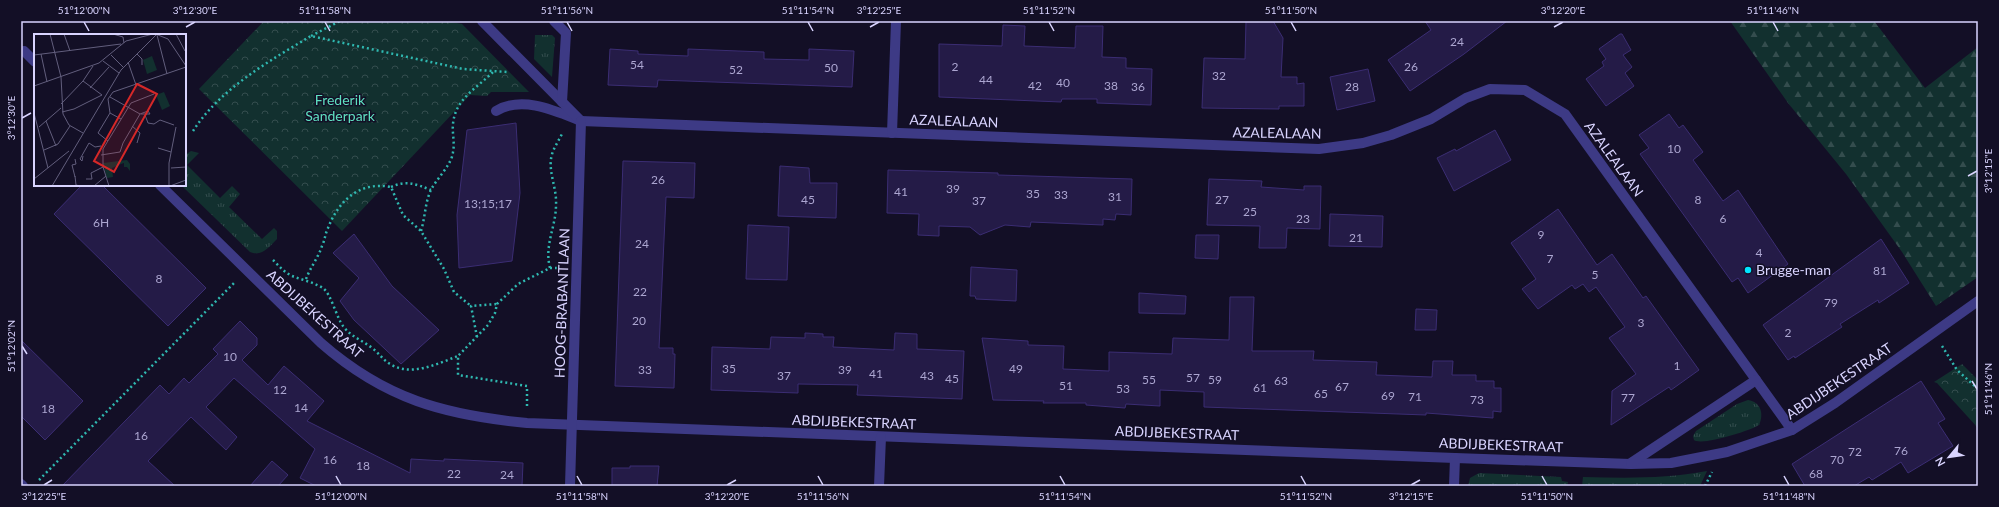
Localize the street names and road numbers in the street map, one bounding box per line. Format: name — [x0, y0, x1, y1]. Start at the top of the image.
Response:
street label: AZALEALAAN — [909, 110, 999, 131]
street label: AZALEALAAN — [1581, 118, 1647, 200]
street label: AZALEALAAN — [1232, 123, 1322, 142]
street label: HOOG-BRABANTLAAN — [550, 228, 573, 378]
street label: ABDIJBEKESTRAAT — [263, 266, 368, 362]
street label: ABDIJBEKESTRAAT — [1782, 338, 1896, 422]
street label: ABDIJBEKESTRAAT — [792, 411, 917, 432]
street label: ABDIJBEKESTRAAT — [1115, 422, 1240, 443]
street label: ABDIJBEKESTRAAT — [1439, 434, 1564, 455]

